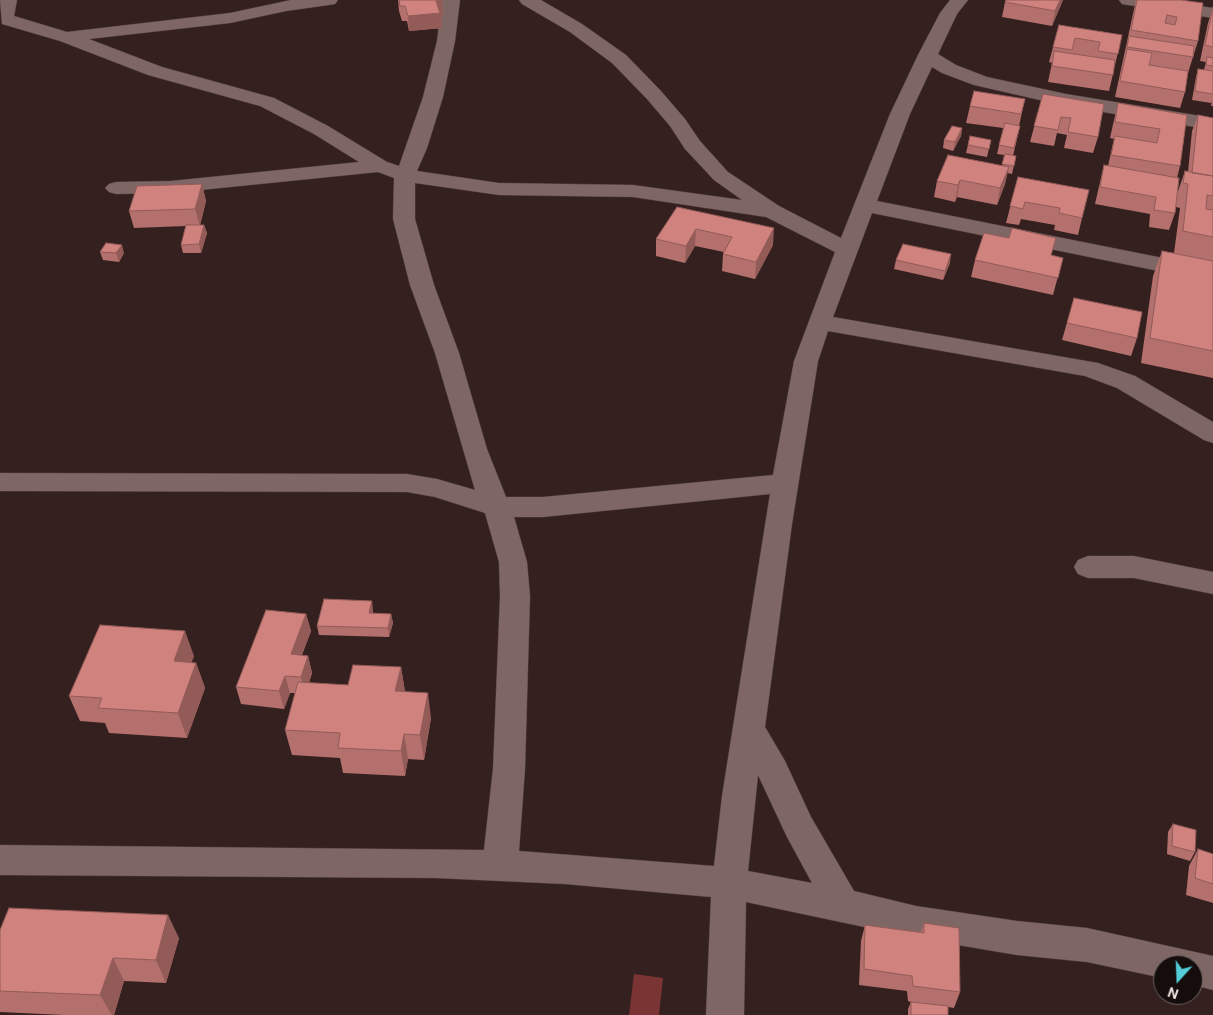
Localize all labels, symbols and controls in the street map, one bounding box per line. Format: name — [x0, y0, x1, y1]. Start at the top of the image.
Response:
north arrow — [1153, 955, 1203, 1005]
text: N — [1165, 983, 1181, 1003]

